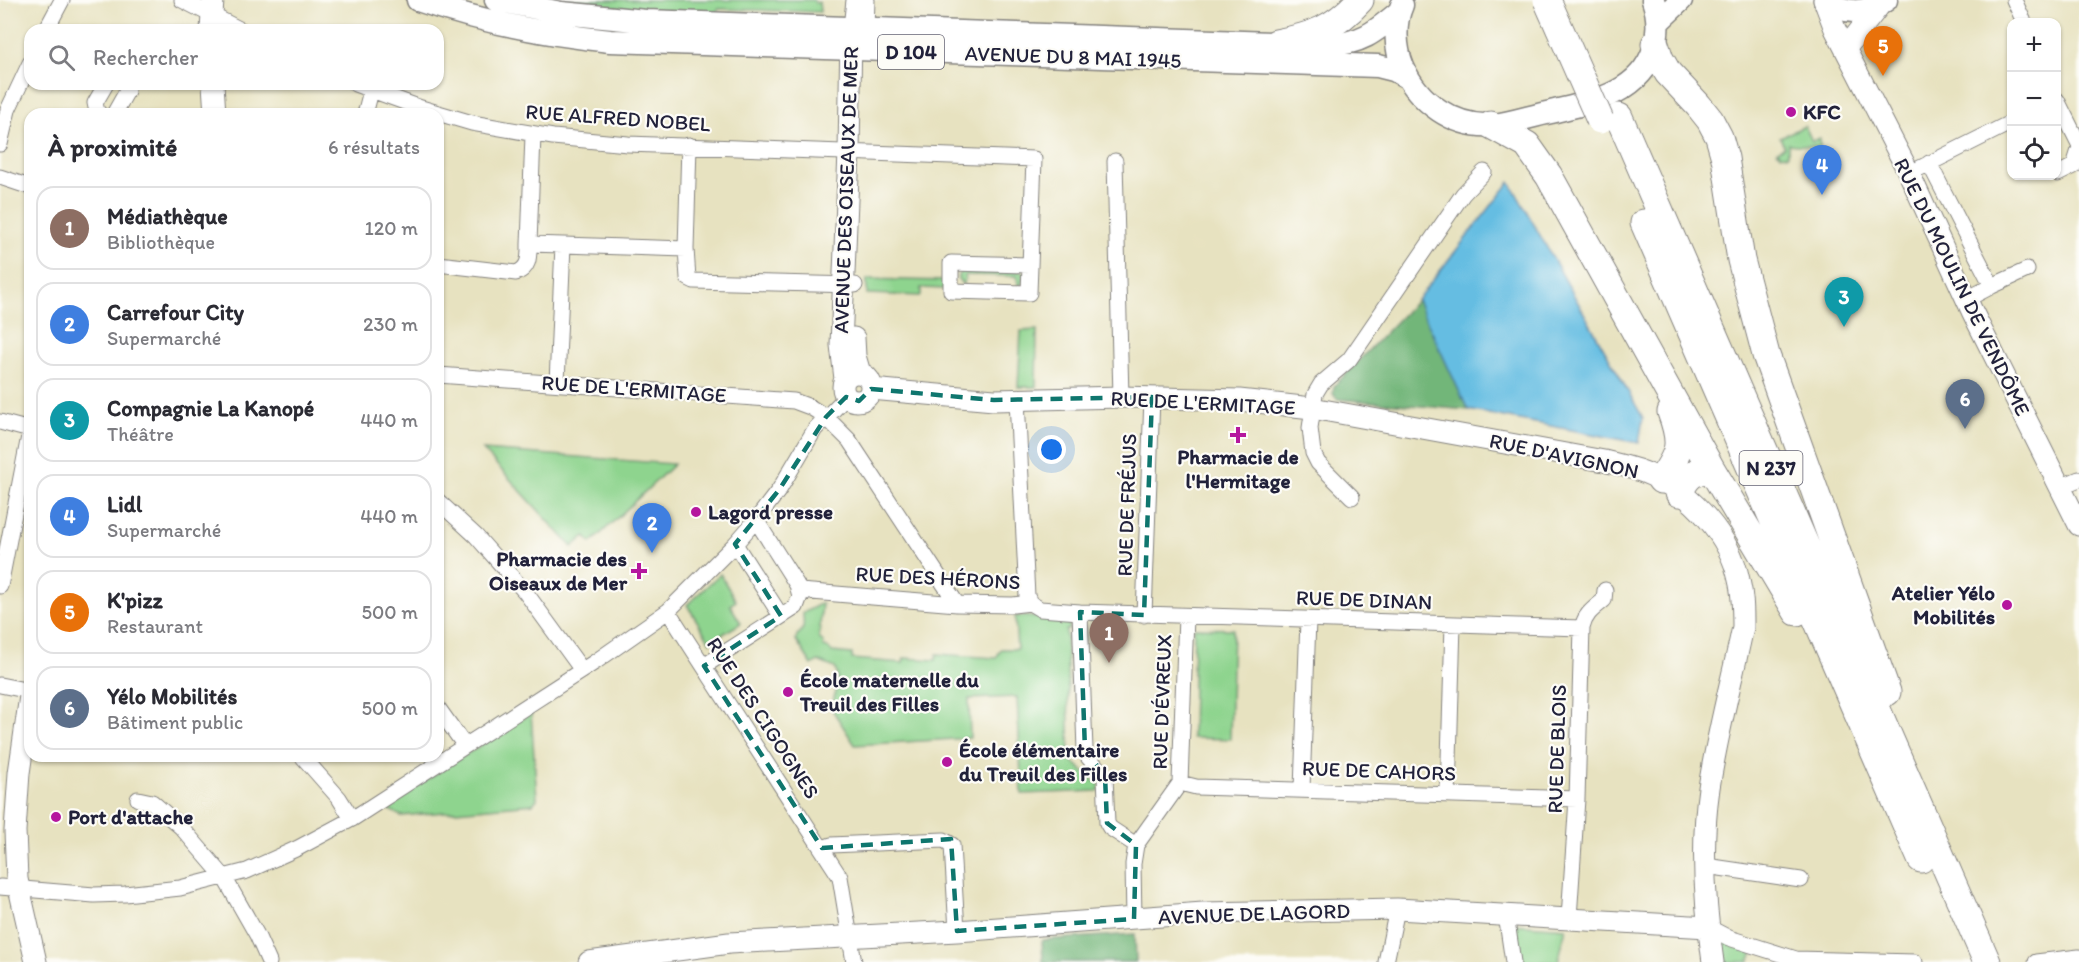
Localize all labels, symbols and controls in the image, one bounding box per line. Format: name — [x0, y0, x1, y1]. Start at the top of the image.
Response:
map controls — [2007, 18, 2061, 180]
button: + — [2007, 18, 2061, 72]
search box — [24, 24, 444, 90]
pin: 5 — [1864, 26, 1902, 76]
road number: D 104 — [878, 35, 944, 69]
street label: AVENUE DU 8 MAI 1945 — [964, 40, 1182, 73]
icon: search — [45, 41, 78, 74]
text: Rechercher — [93, 44, 198, 71]
street label: AVENUE DES OISEAUX DE MER — [828, 46, 863, 334]
button: − — [2007, 72, 2061, 126]
street label: RUE ALFRED NOBEL — [525, 99, 712, 136]
place label: KFC — [1803, 99, 1841, 124]
marker: KFC — [1784, 105, 1798, 119]
button: locate — [2007, 126, 2061, 180]
text: À proximité — [48, 131, 177, 163]
text: 6 résultats — [328, 135, 420, 159]
pin: 4 — [1802, 146, 1842, 195]
street label: RUE DU MOULIN DE VENDÔME — [1889, 154, 2036, 420]
text: Médiathèque — [107, 203, 228, 230]
text: 1 — [65, 216, 74, 240]
text: 120 m — [365, 216, 418, 240]
text: Bibliothèque — [107, 230, 215, 254]
pin: 3 — [1824, 278, 1864, 327]
text: Carrefour City — [107, 299, 244, 326]
text: 2 — [64, 312, 75, 336]
text: 230 m — [363, 312, 418, 336]
text: Supermarché — [107, 326, 221, 350]
street label: RUE DE L'ERMITAGE — [541, 370, 727, 407]
pin: 6 — [1946, 380, 1984, 429]
street label: RUE DE L'ERMITAGE — [1110, 385, 1296, 420]
text: Compagnie La Kanopé — [107, 395, 314, 422]
text: 3 — [64, 408, 75, 432]
text: 440 m — [360, 408, 418, 432]
text: Théâtre — [107, 422, 174, 446]
street label: RUE D'AVIGNON — [1487, 427, 1641, 484]
marker: Pharmacie de l'Hermitage — [1231, 428, 1245, 442]
street label: RUE DE FRÉJUS — [1112, 433, 1141, 577]
your location — [1037, 435, 1066, 464]
place label: Pharmacie de l'Hermitage — [1177, 444, 1299, 494]
road number: N 237 — [1740, 451, 1802, 485]
text: Lidl — [107, 491, 142, 518]
place label: Lagord presse — [708, 499, 833, 525]
text: 4 — [63, 504, 76, 528]
text: 440 m — [360, 504, 418, 528]
pin: 2 — [632, 504, 672, 553]
marker: Lagord presse — [689, 505, 703, 519]
text: Supermarché — [107, 518, 221, 542]
place label: Pharmacie des Oiseaux de Mer — [489, 546, 628, 595]
street label: RUE DES HÉRONS — [855, 561, 1021, 594]
marker: Pharmacie des Oiseaux de Mer — [632, 564, 646, 578]
place label: Atelier Yélo Mobilités — [1891, 580, 1995, 629]
street label: RUE DE DINAN — [1295, 585, 1433, 614]
text: K'pizz — [107, 587, 163, 614]
marker: Atelier Yélo Mobilités — [2000, 598, 2014, 612]
text: 5 — [64, 600, 75, 624]
text: 500 m — [362, 600, 418, 624]
text: Restaurant — [107, 614, 203, 638]
pin: 1 — [1090, 614, 1128, 663]
street label: RUE DES CIGOGNES — [702, 632, 825, 803]
street label: RUE D'ÉVREUX — [1147, 634, 1176, 770]
place label: École maternelle du Treuil des Filles — [799, 667, 979, 716]
text: Yélo Mobilités — [107, 683, 237, 710]
street label: RUE DE BLOIS — [1542, 684, 1571, 814]
marker: École maternelle du Treuil des Filles — [781, 685, 795, 699]
text: 6 — [64, 696, 75, 720]
text: 500 m — [362, 696, 418, 720]
text: Bâtiment public — [107, 710, 243, 734]
place label: École élémentaire du Treuil des Filles — [959, 737, 1127, 786]
marker: École élémentaire du Treuil des Filles — [940, 755, 954, 769]
street label: RUE DE CAHORS — [1302, 755, 1457, 786]
place label: Port d'attache — [68, 804, 193, 829]
marker: Port d'attache — [49, 810, 63, 824]
street label: AVENUE DE LAGORD — [1158, 898, 1351, 929]

